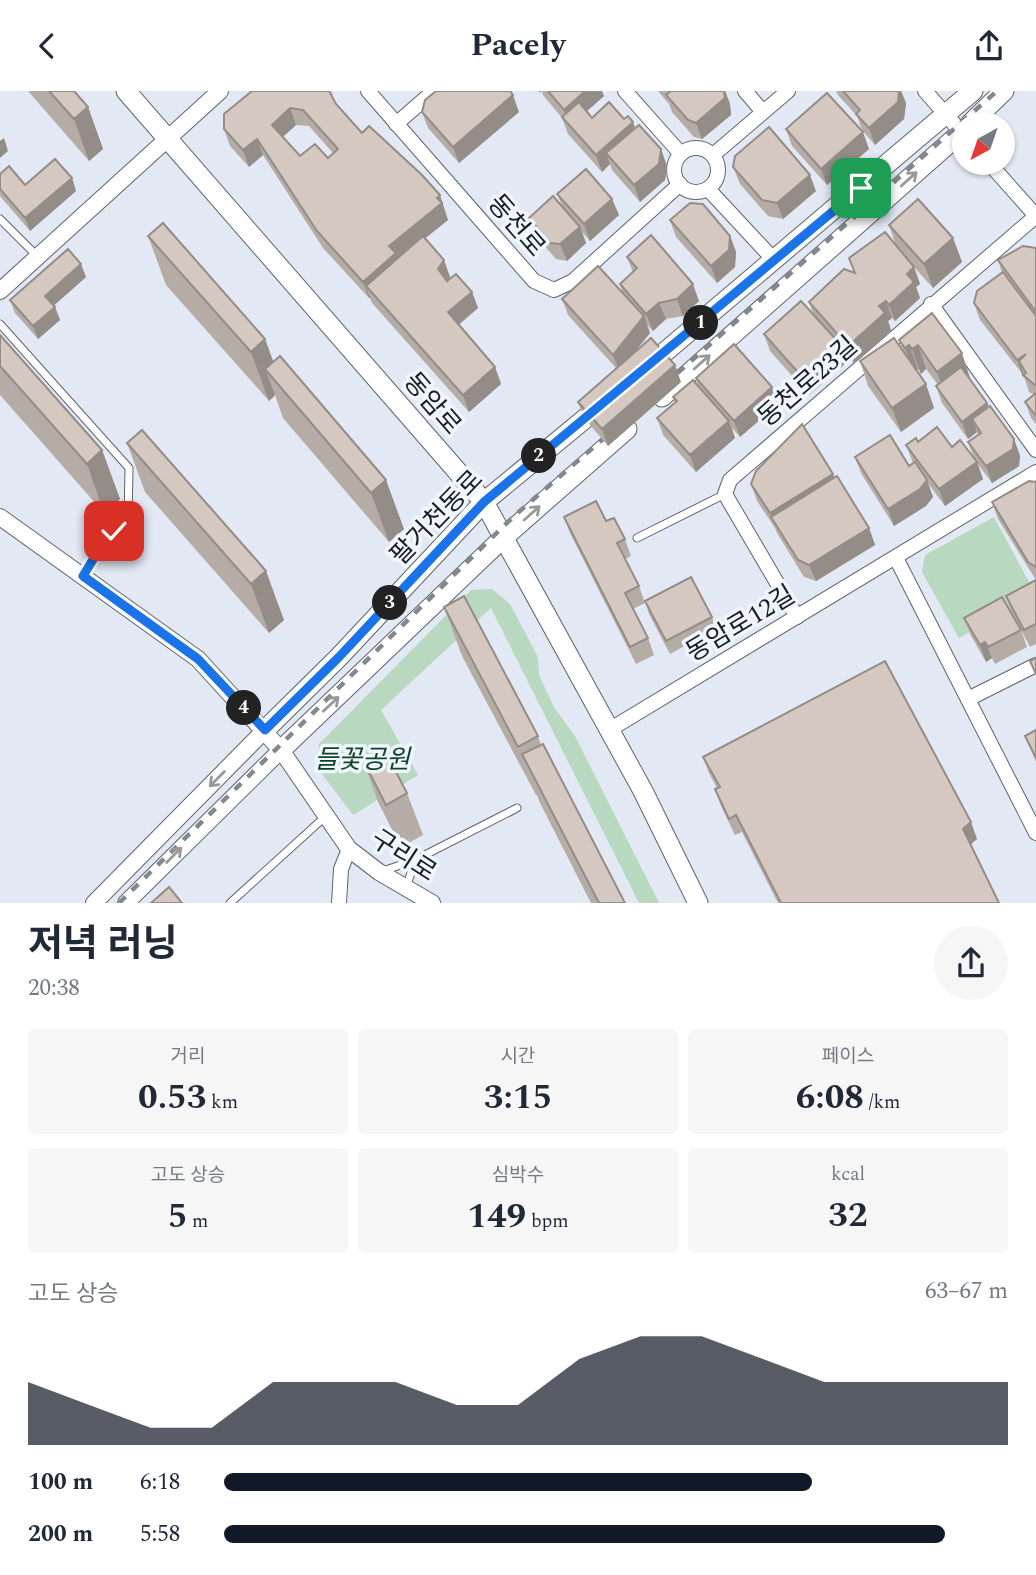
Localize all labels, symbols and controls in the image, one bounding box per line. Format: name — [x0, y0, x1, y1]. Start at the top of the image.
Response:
text: Pacely — [471, 21, 565, 70]
icon: back — [28, 27, 66, 65]
icon: share — [970, 27, 1008, 65]
north arrow — [952, 112, 1015, 175]
map controls — [952, 112, 1015, 175]
pin — [831, 158, 891, 218]
icon: arrive — [842, 169, 880, 207]
one-way arrow — [900, 171, 918, 187]
street label: 동천로 — [478, 185, 555, 266]
pin: 1 — [684, 306, 718, 341]
text: 1 — [695, 308, 706, 337]
street label: 동천로23길 — [749, 327, 867, 437]
one-way arrow — [693, 354, 711, 370]
street label: 동암로 — [394, 363, 471, 444]
pin: 2 — [522, 439, 556, 473]
text: 2 — [533, 441, 544, 470]
street label: 팔거천동로 — [381, 461, 493, 575]
pin — [84, 501, 144, 561]
one-way arrow — [522, 505, 540, 521]
icon: check — [95, 512, 133, 550]
street label: 동암로12길 — [678, 575, 803, 672]
pin: 3 — [372, 585, 408, 621]
text: 3 — [384, 588, 395, 617]
pin: 4 — [226, 691, 262, 725]
text: 4 — [238, 693, 249, 722]
one-way arrow — [322, 695, 339, 712]
park label: 들꽃공원 — [314, 740, 412, 780]
one-way arrow — [209, 770, 226, 787]
street label: 구리로 — [362, 820, 444, 892]
one-way arrow — [165, 846, 182, 863]
text: 저녁 러닝 — [28, 916, 177, 974]
button: share — [934, 926, 1008, 1000]
text: 20:38 — [28, 971, 80, 1006]
text: 거리 — [171, 1042, 205, 1071]
text: 시간 — [501, 1042, 535, 1071]
text: 페이스 — [822, 1042, 874, 1071]
text: 0.53 — [138, 1071, 206, 1124]
text: 3:15 — [484, 1071, 552, 1124]
text: 6:08 — [796, 1071, 864, 1124]
text: km — [206, 1088, 238, 1117]
text: /km — [864, 1088, 900, 1117]
text: kcal — [831, 1160, 865, 1189]
text: 고도 상승 — [151, 1161, 225, 1190]
text: 심박수 — [492, 1161, 544, 1190]
text: 32 — [828, 1189, 868, 1242]
text: 5 — [168, 1190, 187, 1243]
text: 149 — [467, 1190, 526, 1243]
text: m — [187, 1207, 208, 1236]
text: bpm — [526, 1207, 569, 1236]
text: 63–67 m — [925, 1274, 1008, 1309]
text: 고도 상승 — [28, 1277, 118, 1312]
text: 100 m — [28, 1465, 93, 1500]
text: 6:18 — [140, 1465, 180, 1500]
text: 200 m — [28, 1517, 93, 1552]
text: 5:58 — [140, 1517, 180, 1552]

